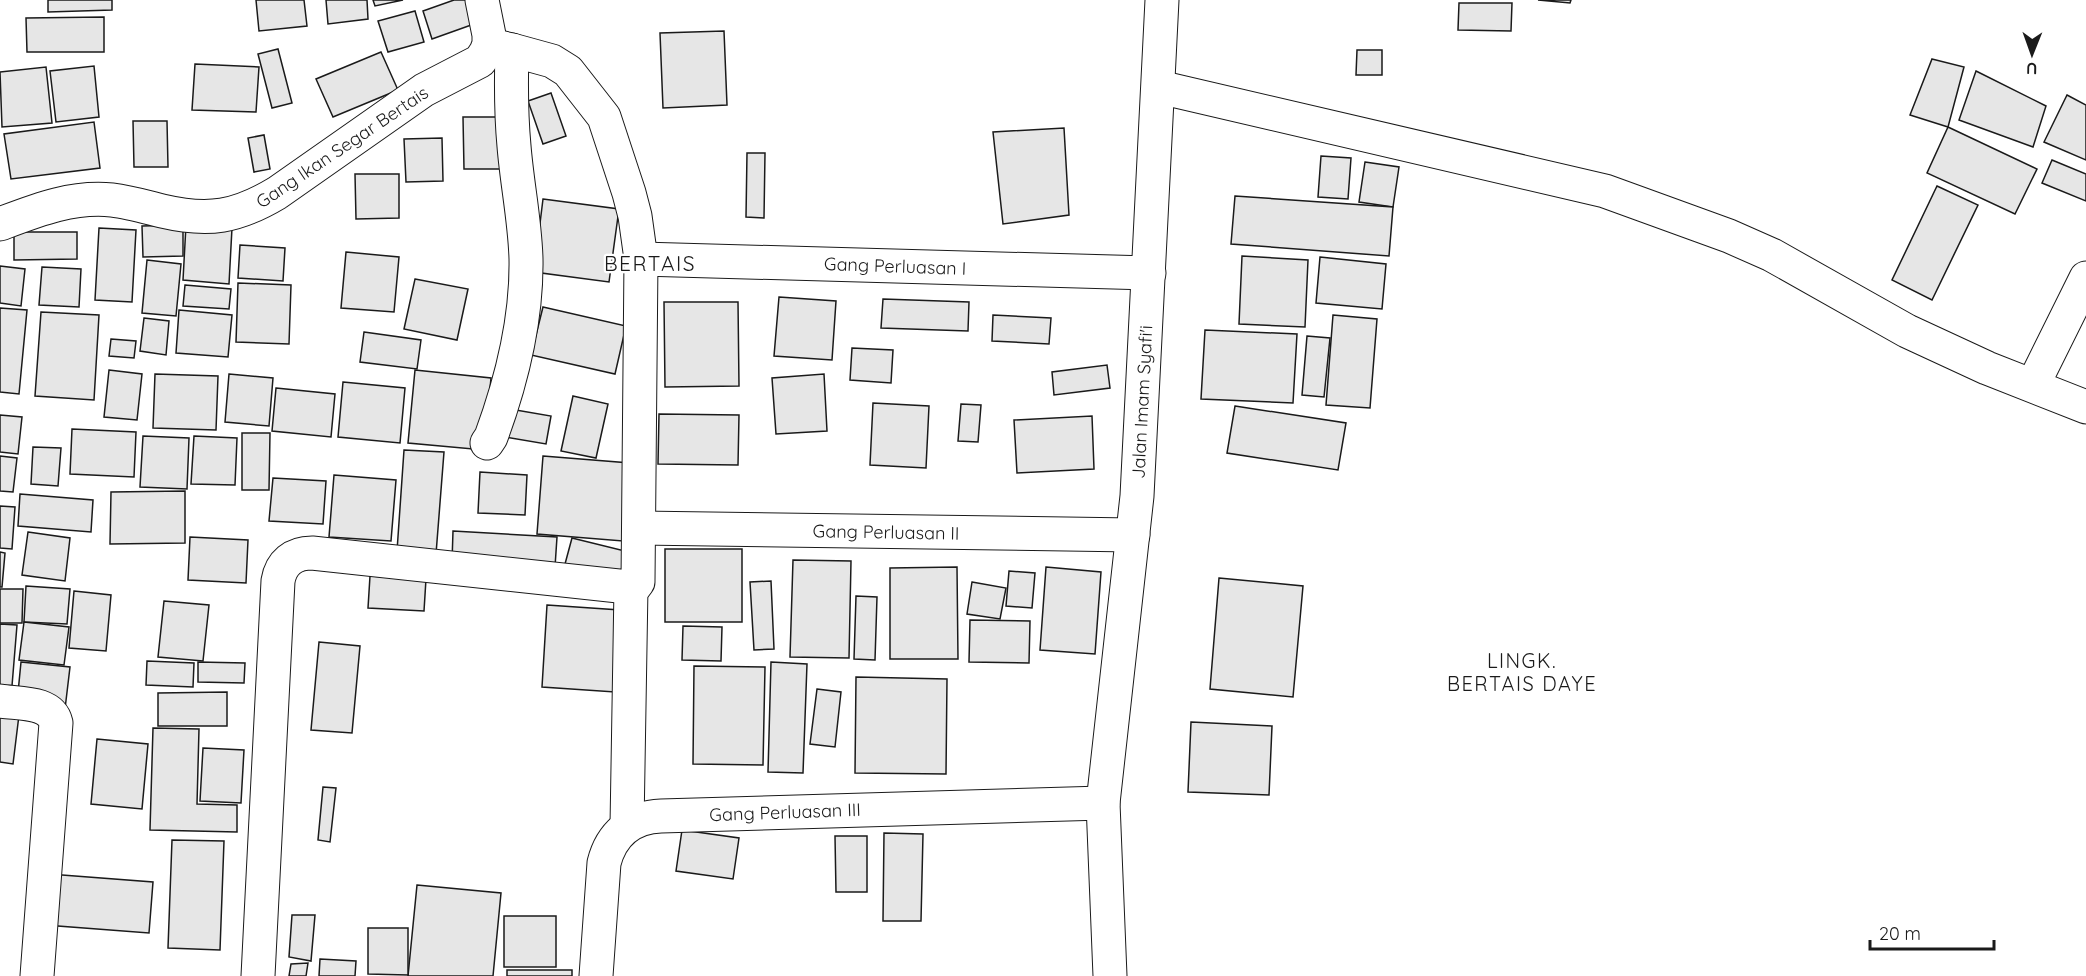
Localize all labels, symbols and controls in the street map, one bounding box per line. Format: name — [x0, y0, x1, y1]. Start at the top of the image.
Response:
north arrow — [2002, 24, 2062, 84]
text: U — [2026, 59, 2038, 79]
street label: Gang Ikan Segar Bertais — [252, 81, 432, 213]
district label: BERTAIS — [604, 250, 696, 276]
street label: Gang Perluasan I — [823, 252, 967, 280]
street label: Jalan Imam Syafi'i — [1126, 325, 1158, 479]
street label: Gang Perluasan II — [812, 519, 960, 545]
district label: LINGK. BERTAIS DAYE — [1447, 648, 1597, 696]
street label: Gang Perluasan III — [709, 798, 861, 826]
scale bar — [1870, 913, 1994, 951]
text: 20 m — [1879, 922, 1921, 945]

